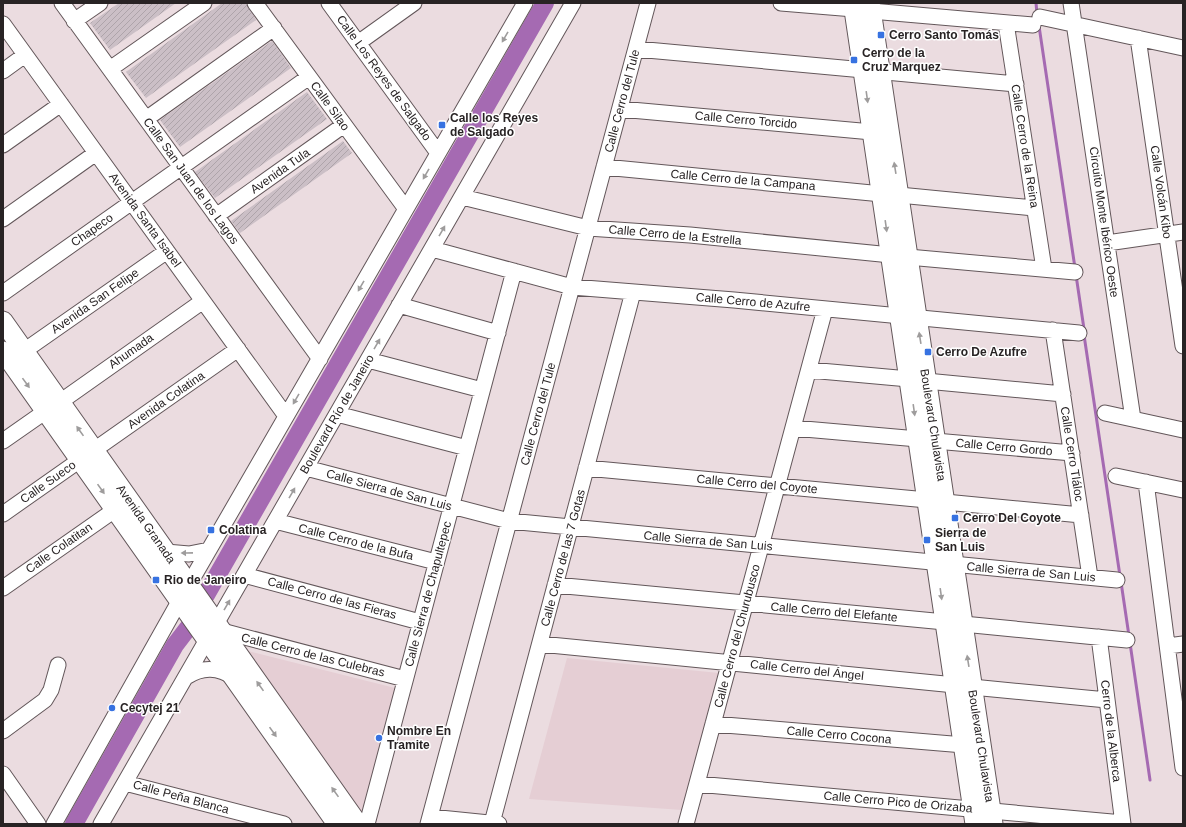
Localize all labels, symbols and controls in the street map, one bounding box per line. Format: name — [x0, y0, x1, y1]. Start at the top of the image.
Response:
street label: Calle Los Reyes de Salgado — [334, 13, 434, 144]
place label: Cerro Santo Tomás — [889, 28, 999, 42]
marker: Cerro Santo Tomás — [876, 30, 886, 40]
one-way arrow — [502, 31, 509, 43]
place label: Cerro de la Cruz Marquez — [862, 46, 941, 74]
street label: Calle Cerro del Tule — [602, 48, 643, 154]
marker: Cerro de la Cruz Marquez — [849, 55, 859, 65]
street label: Calle Silao — [307, 79, 353, 134]
street label: Calle Cerro de la Reina — [1008, 83, 1042, 209]
one-way arrow — [864, 91, 870, 103]
street label: Calle Cerro Torcido — [694, 109, 798, 131]
place label: Calle los Reyes de Salgado — [450, 111, 538, 139]
street label: Calle San Juan de los Lagos — [140, 115, 242, 247]
marker: Calle los Reyes de Salgado — [437, 120, 447, 130]
street label: Calle Volcán Kibo — [1148, 144, 1175, 240]
street label: Avenida Tula — [248, 145, 313, 197]
street label: Circuito Monte Ibérico Oeste — [1086, 146, 1122, 299]
one-way arrow — [892, 162, 898, 174]
street label: Calle Cerro de la Campana — [670, 167, 816, 193]
one-way arrow — [423, 168, 430, 180]
street label: Avenida Santa Isabel — [106, 170, 184, 270]
street label: Chapeco — [68, 210, 116, 250]
one-way arrow — [883, 219, 889, 232]
street label: Calle Cerro de la Estrella — [608, 222, 742, 248]
one-way arrow — [438, 225, 445, 237]
street label: Avenida San Felipe — [48, 265, 142, 337]
one-way arrow — [358, 280, 365, 292]
street label: Calle Cerro de Azufre — [695, 290, 811, 314]
street label: Ahumada — [106, 330, 156, 371]
one-way arrow — [917, 332, 923, 345]
one-way arrow — [374, 338, 381, 349]
place label: Cerro De Azufre — [936, 345, 1027, 359]
marker: Cerro De Azufre — [923, 347, 933, 357]
street label: Boulevard Río de Janeiro — [297, 352, 377, 476]
street label: Calle Cerro del Tule — [518, 361, 559, 467]
street label: Avenida Colatina — [125, 368, 207, 432]
street label: Boulevard Chulavista — [917, 368, 949, 482]
one-way arrow — [22, 377, 30, 388]
one-way arrow — [293, 393, 300, 405]
one-way arrow — [911, 403, 917, 416]
street label: Calle Cerro Tláloc — [1058, 406, 1086, 502]
one-way arrow — [76, 426, 84, 436]
street label: Calle Cerro Gordo — [955, 436, 1053, 458]
street label: Calle Sueco — [17, 458, 79, 506]
street label: Calle Sierra de San Luis — [325, 466, 453, 514]
street label: Calle Cerro del Coyote — [696, 472, 818, 496]
street label: Avenida Granada — [114, 482, 179, 566]
one-way arrow — [97, 483, 105, 494]
one-way arrow — [288, 487, 295, 499]
street label: Calle Cerro de las 7 Gotas — [538, 488, 588, 628]
place label: Cerro Del Coyote — [963, 511, 1061, 525]
marker: Cerro Del Coyote — [950, 513, 960, 523]
street label: Calle Colatitan — [23, 520, 95, 576]
street label: Calle Sierra de Chapultepec — [402, 520, 454, 668]
street label: Calle Cerro de la Bufa — [297, 521, 415, 563]
place label: Colatina — [219, 523, 267, 537]
marker: Colatina — [206, 525, 216, 535]
place label: Sierra de San Luis — [935, 526, 987, 554]
street label: Calle Sierra de San Luis — [643, 528, 773, 554]
marker: Sierra de San Luis — [922, 535, 932, 545]
one-way arrow — [180, 550, 193, 556]
street label: Calle Sierra de San Luis — [966, 559, 1096, 585]
street label: Calle Cerro del Churubusco — [711, 562, 763, 709]
place label: Rio de Janeiro — [164, 573, 247, 587]
street label: Calle Cerro de las Fieras — [266, 574, 398, 622]
marker: Rio de Janeiro — [151, 575, 161, 585]
one-way arrow — [938, 587, 944, 600]
one-way arrow — [223, 599, 230, 611]
street label: Calle Cerro del Elefante — [770, 599, 898, 625]
street label: Calle Cerro de las Culebras — [240, 630, 386, 680]
one-way arrow — [965, 655, 971, 667]
street label: Calle Cerro del Ángel — [750, 656, 865, 683]
street label: Cerro de la Alberca — [1098, 679, 1124, 783]
one-way arrow — [256, 681, 264, 691]
street label: Boulevard Chulavista — [965, 689, 997, 803]
place label: Cecytej 21 — [120, 701, 180, 715]
marker: Cecytej 21 — [107, 703, 117, 713]
street label: Calle Cerro Cocona — [786, 723, 892, 747]
place label: Nombre En Tramite — [387, 724, 451, 752]
one-way arrow — [269, 727, 277, 738]
marker: Nombre En Tramite — [374, 733, 384, 743]
street label: Calle Peña Blanca — [132, 777, 231, 817]
one-way arrow — [331, 787, 339, 797]
street label: Calle Cerro Pico de Orizaba — [823, 789, 973, 816]

